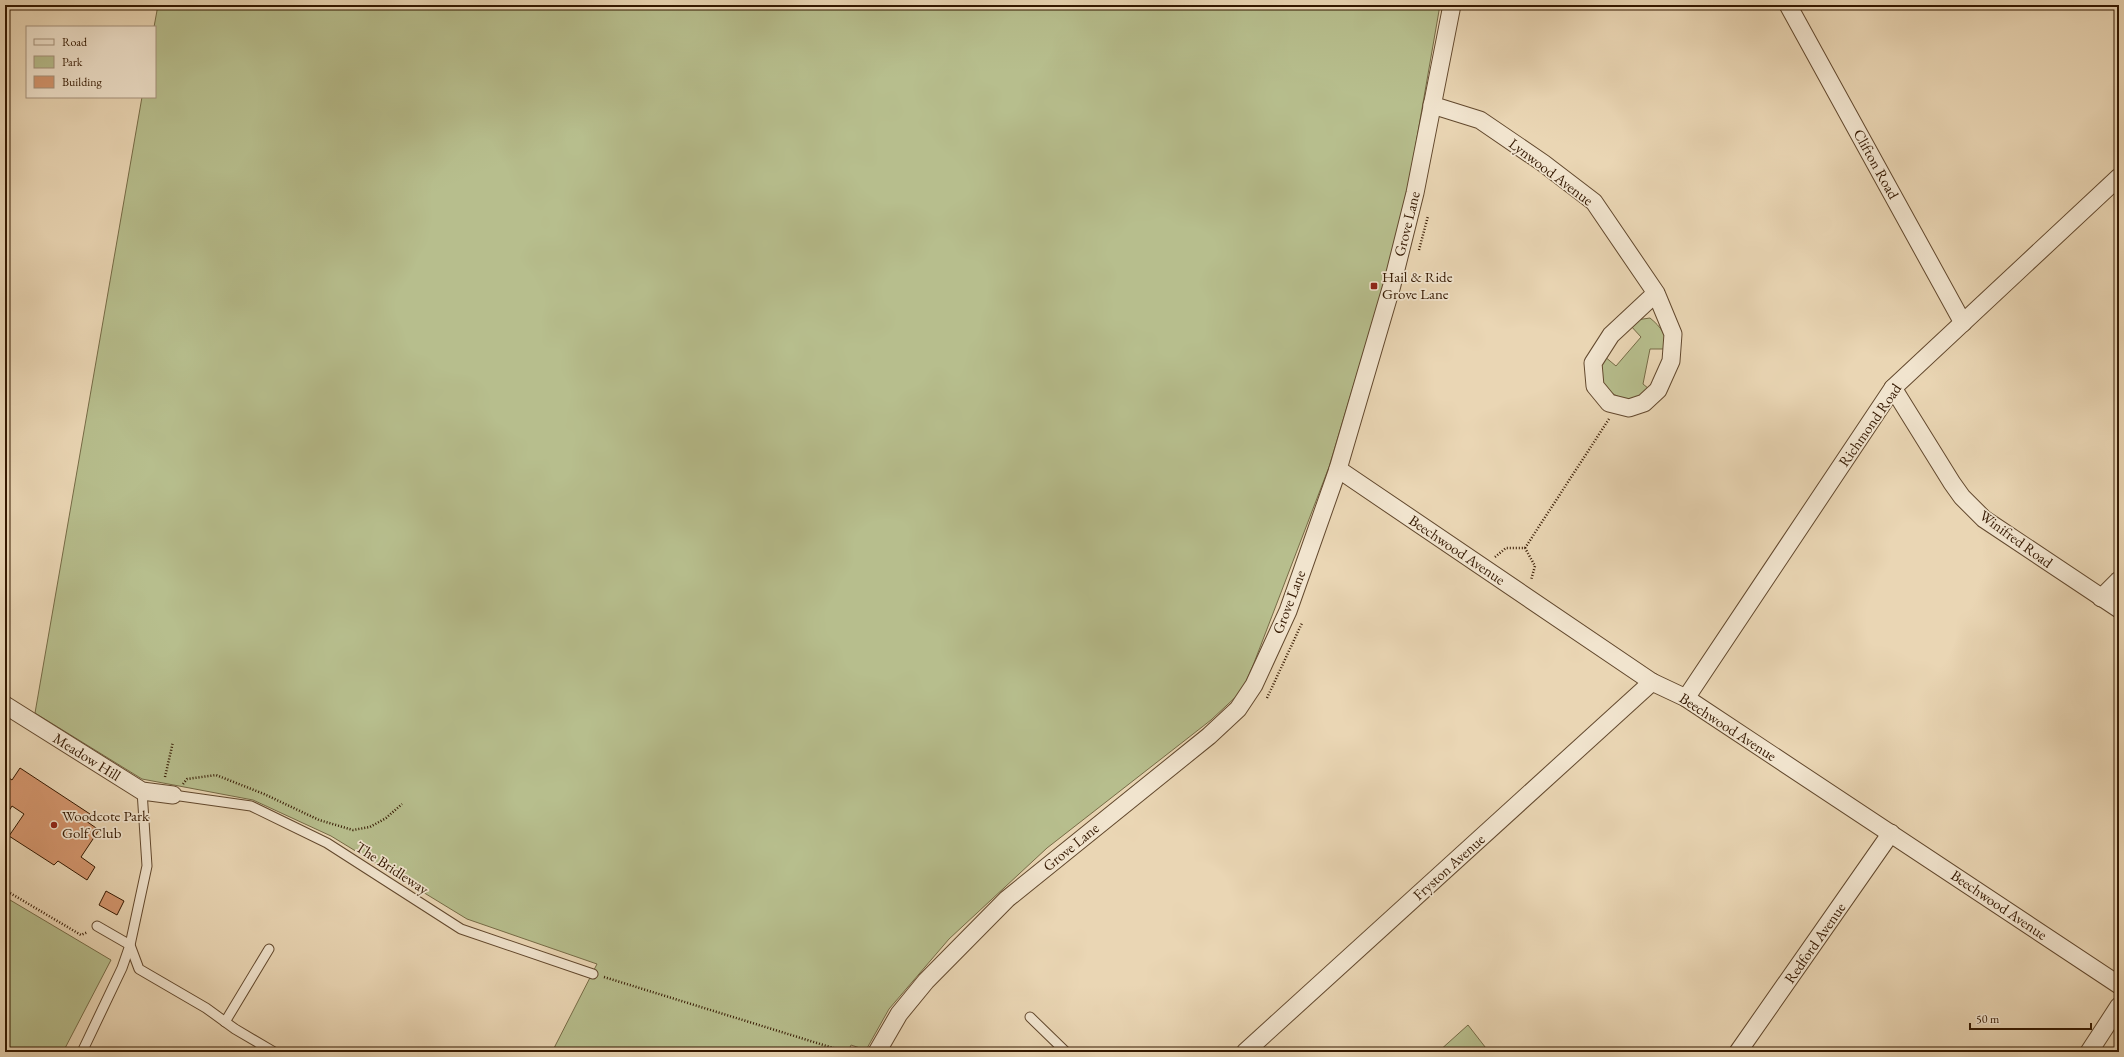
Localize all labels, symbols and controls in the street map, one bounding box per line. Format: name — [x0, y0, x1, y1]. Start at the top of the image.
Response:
legend — [26, 26, 156, 98]
text: Road — [62, 34, 88, 50]
text: Park — [62, 54, 83, 70]
text: Building — [62, 74, 103, 90]
street label: Clifton Road — [1849, 125, 1904, 202]
street label: Lynwood Avenue — [1505, 134, 1597, 210]
street label: Grove Lane — [1389, 189, 1424, 259]
place label: Hail & Ride Grove Lane — [1382, 267, 1453, 303]
marker: Hail & Ride Grove Lane — [1369, 281, 1379, 291]
street label: Richmond Road — [1834, 379, 1905, 470]
street label: Winifred Road — [1976, 506, 2057, 572]
street label: Beechwood Avenue — [1406, 510, 1509, 589]
street label: Grove Lane — [1268, 567, 1309, 636]
street label: Beechwood Avenue — [1676, 688, 1781, 765]
street label: Meadow Hill — [50, 728, 125, 785]
place label: Woodcote Park Golf Club — [62, 806, 150, 842]
street label: Grove Lane — [1039, 818, 1103, 875]
marker: Woodcote Park Golf Club — [49, 820, 59, 830]
street label: Fryston Avenue — [1409, 829, 1489, 904]
street label: The Bridleway — [352, 837, 433, 899]
street label: Beechwood Avenue — [1948, 865, 2051, 944]
street label: Redford Avenue — [1780, 898, 1850, 987]
scale bar — [1970, 1005, 2091, 1031]
text: 50 m — [1976, 1011, 2000, 1027]

